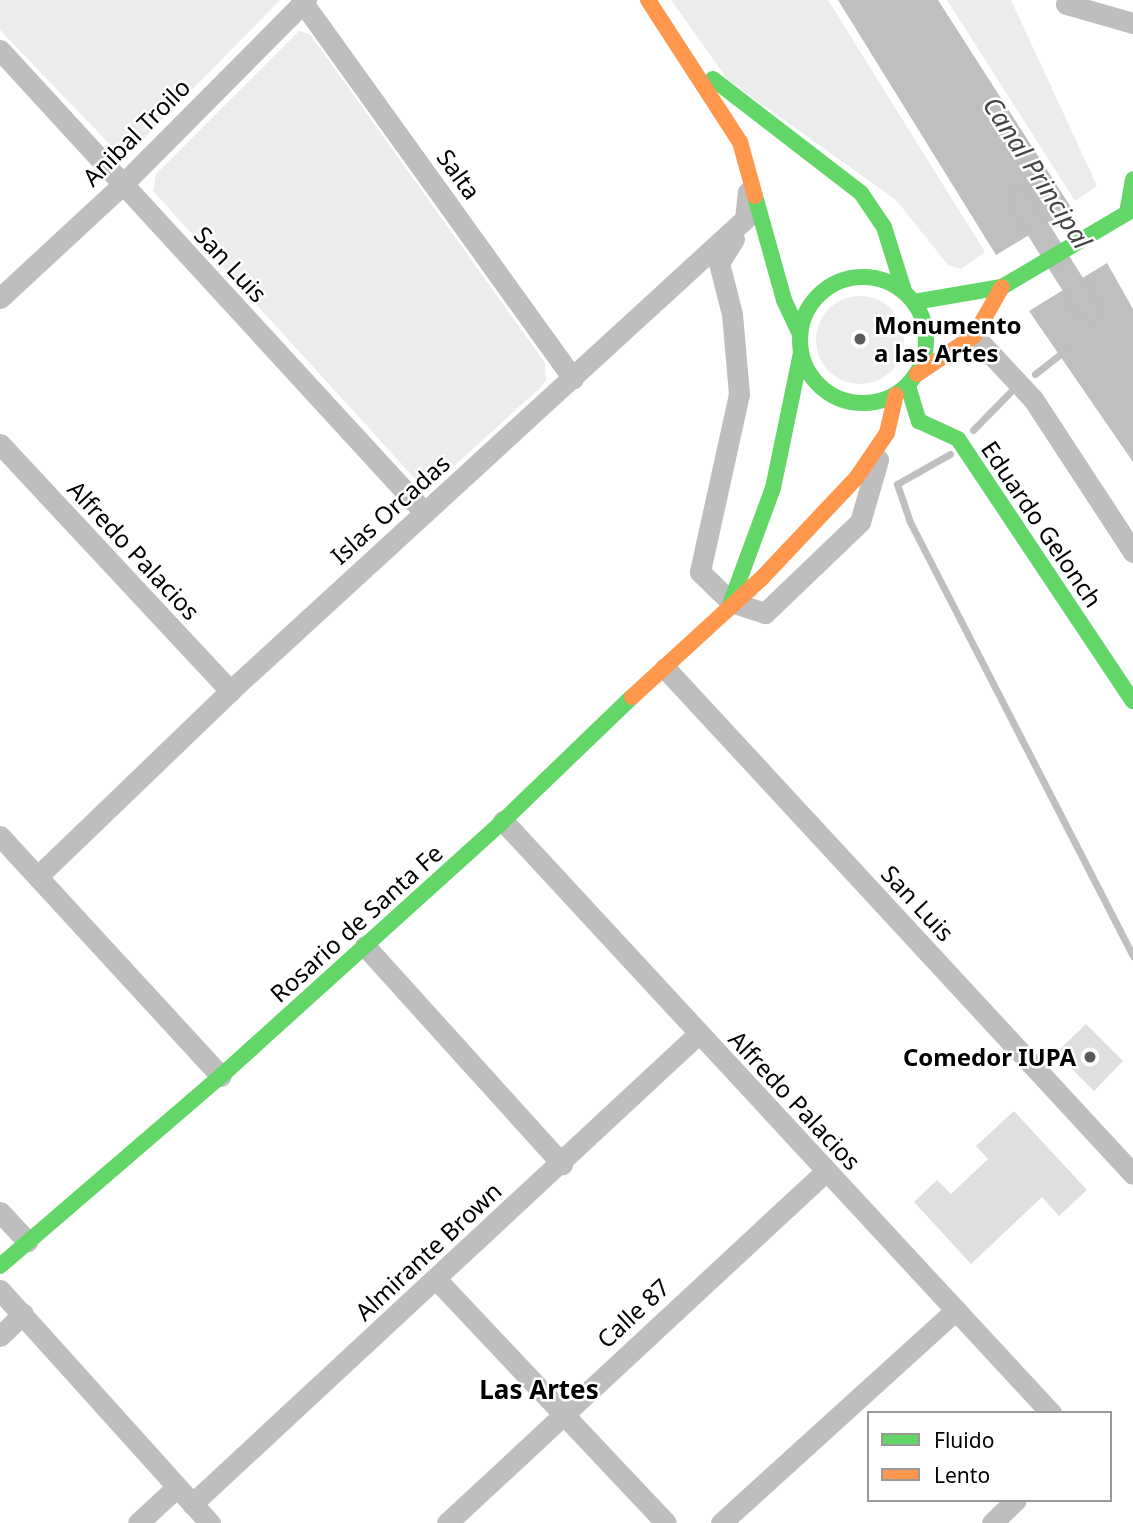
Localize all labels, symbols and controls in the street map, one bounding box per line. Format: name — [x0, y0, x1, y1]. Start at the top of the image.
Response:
street label: Anibal Troilo — [76, 72, 196, 192]
water label: Canal Principal — [976, 91, 1098, 255]
street label: Salta — [431, 143, 487, 205]
street label: San Luis — [189, 220, 273, 308]
place label: Monumento a las Artes — [874, 311, 1022, 367]
marker: Monumento a las Artes — [852, 331, 868, 347]
street label: Eduardo Gelonch — [976, 435, 1108, 613]
street label: Islas Orcadas — [325, 448, 455, 570]
street label: Alfredo Palacios — [62, 474, 206, 626]
street label: Rosario de Santa Fe — [264, 838, 448, 1008]
street label: San Luis — [876, 859, 960, 947]
street label: Alfredo Palacios — [723, 1024, 867, 1176]
place label: Comedor IUPA — [903, 1043, 1076, 1071]
marker: Comedor IUPA — [1082, 1049, 1098, 1065]
street label: Almirante Brown — [349, 1176, 507, 1326]
street label: Calle 87 — [591, 1272, 675, 1354]
district label: Las Artes — [479, 1374, 599, 1406]
legend — [867, 1411, 1112, 1502]
text: Fluido — [934, 1426, 994, 1454]
text: Lento — [934, 1461, 990, 1489]

